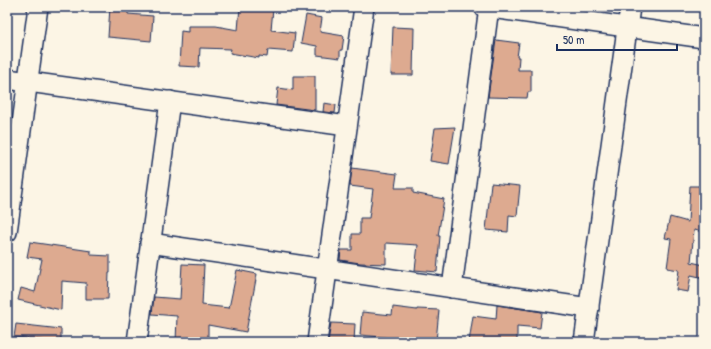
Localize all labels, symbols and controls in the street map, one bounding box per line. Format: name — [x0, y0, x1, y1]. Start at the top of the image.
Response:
scale bar — [557, 26, 677, 52]
text: 50 m — [563, 31, 584, 48]

